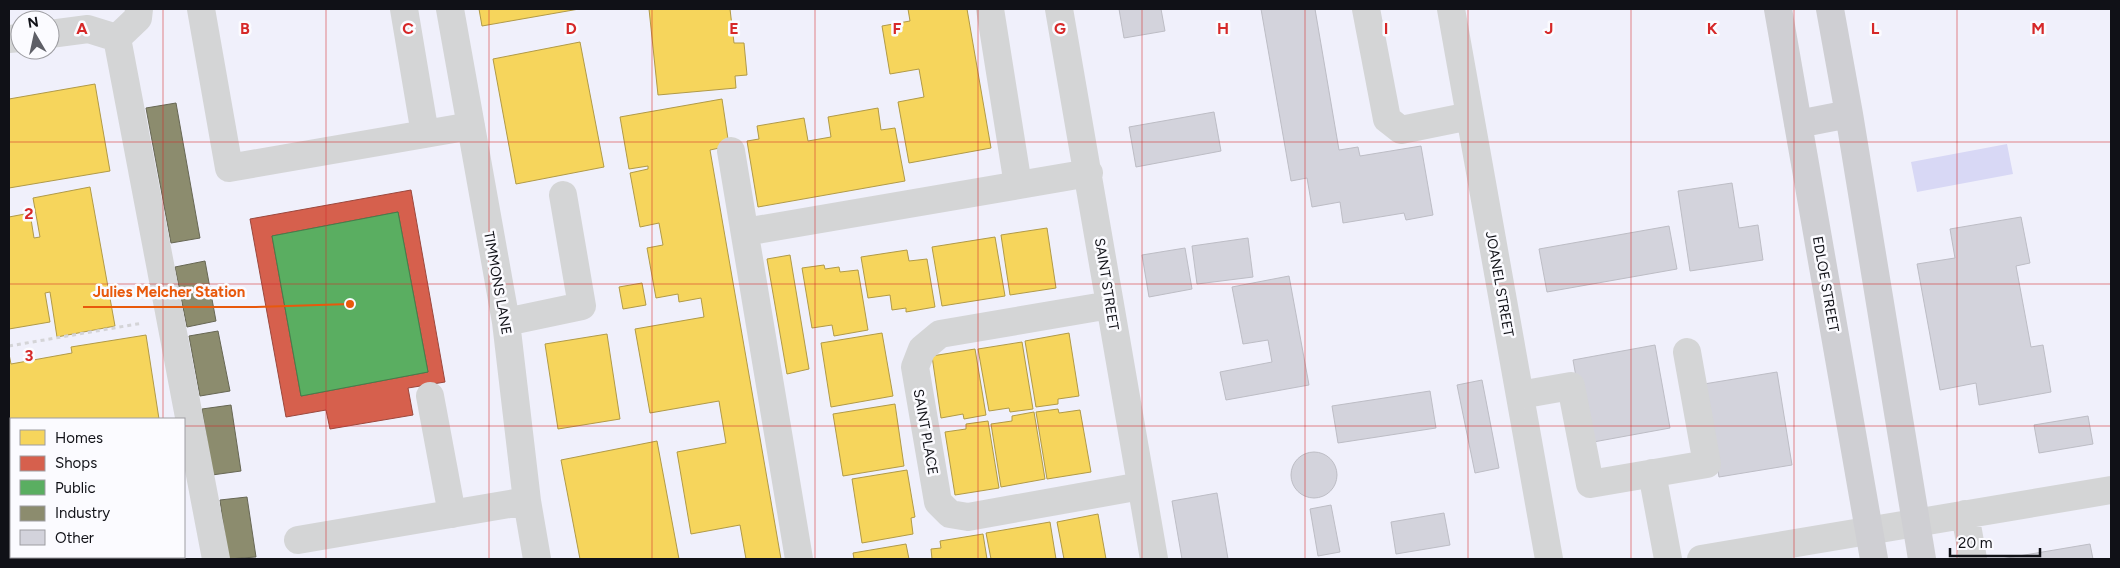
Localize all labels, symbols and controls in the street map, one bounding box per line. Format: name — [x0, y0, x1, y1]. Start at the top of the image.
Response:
north arrow — [10, 10, 60, 60]
text: N — [26, 13, 40, 32]
text: A — [76, 19, 88, 38]
text: B — [240, 19, 250, 38]
text: C — [402, 19, 414, 38]
text: D — [565, 19, 577, 38]
text: E — [729, 19, 739, 38]
text: F — [893, 19, 902, 38]
text: G — [1054, 19, 1066, 38]
text: H — [1217, 19, 1229, 38]
text: I — [1384, 19, 1388, 38]
text: J — [1545, 19, 1553, 38]
text: K — [1707, 19, 1718, 38]
text: L — [1871, 19, 1880, 38]
text: M — [2031, 19, 2045, 38]
text: 2 — [24, 204, 34, 223]
street label: TIMMONS LANE — [480, 230, 515, 336]
street label: JOANEL STREET — [1482, 230, 1517, 338]
street label: EDLOE STREET — [1809, 235, 1842, 334]
street label: SAINT STREET — [1091, 237, 1122, 332]
callout: Julies Melcher Station — [83, 277, 256, 307]
text: Julies Melcher Station — [93, 283, 245, 301]
text: 3 — [25, 346, 34, 365]
street label: SAINT PLACE — [910, 388, 941, 476]
legend — [10, 418, 185, 558]
text: Homes — [55, 429, 103, 447]
text: Shops — [55, 454, 97, 472]
text: Public — [55, 479, 96, 497]
text: Industry — [55, 504, 110, 522]
scale bar — [1950, 526, 2040, 558]
text: Other — [55, 529, 94, 547]
text: 20 m — [1958, 534, 1992, 552]

